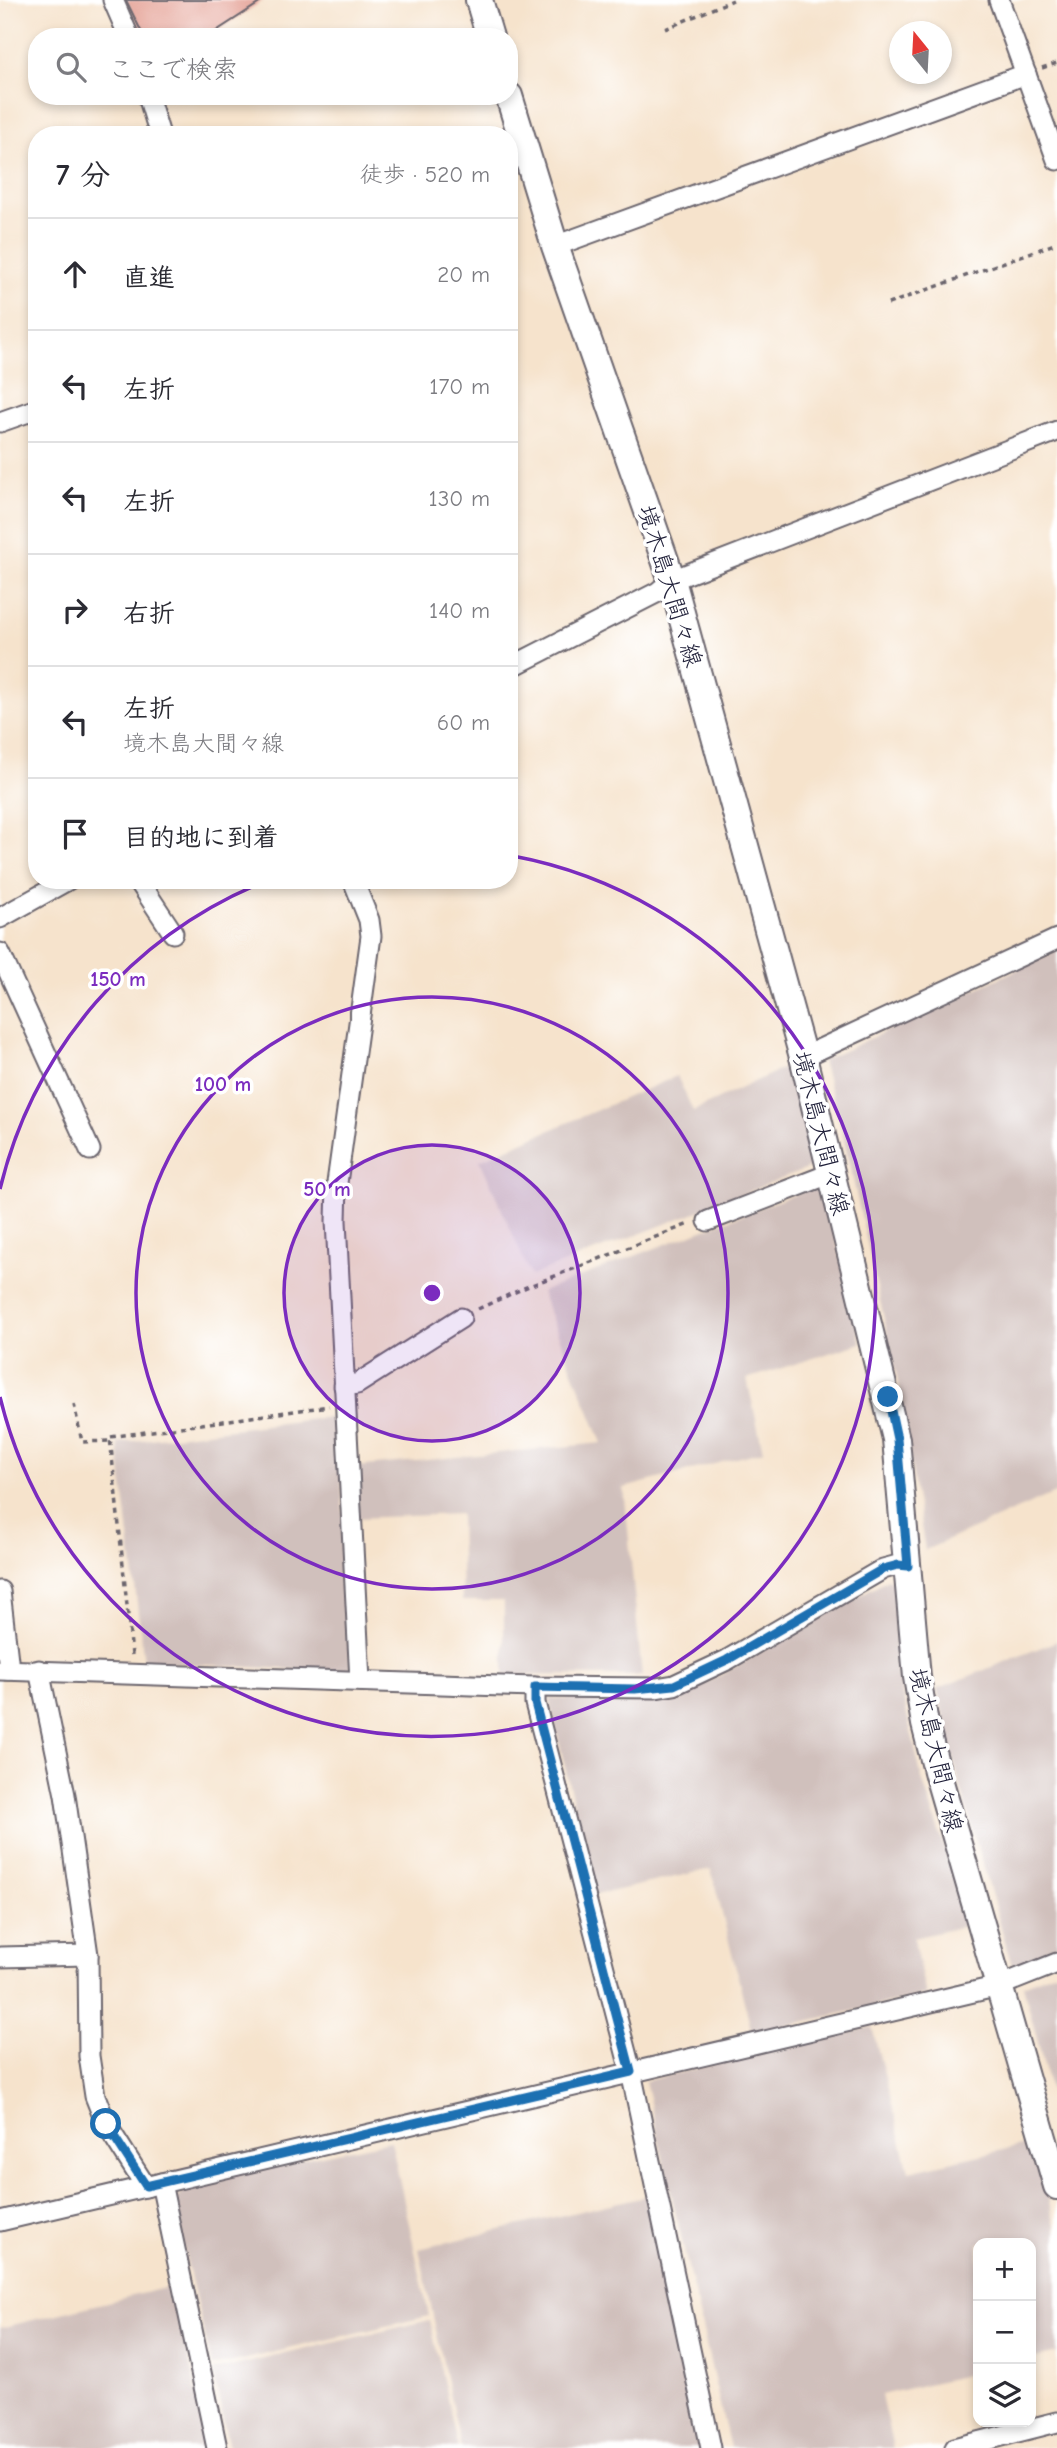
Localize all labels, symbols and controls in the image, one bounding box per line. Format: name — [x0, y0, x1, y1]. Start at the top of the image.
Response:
north arrow — [889, 21, 952, 84]
search box — [28, 28, 518, 105]
icon: search — [52, 48, 90, 86]
text: ここで検索 — [108, 55, 238, 85]
text: 7 分 — [56, 158, 110, 193]
text: 徒歩 · 520 m — [359, 161, 490, 188]
icon: ahead — [56, 255, 94, 293]
text: 20 m — [437, 261, 490, 288]
text: 直進 — [123, 263, 175, 293]
icon: left — [56, 367, 94, 405]
text: 170 m — [429, 373, 490, 400]
text: 左折 — [123, 375, 175, 405]
icon: left — [56, 479, 94, 517]
text: 130 m — [429, 485, 490, 512]
text: 左折 — [123, 487, 175, 517]
street label: 境木島大間々線 — [632, 502, 708, 670]
icon: right — [56, 591, 94, 629]
text: 140 m — [429, 597, 490, 624]
text: 右折 — [123, 599, 175, 629]
text: 左折 — [123, 694, 175, 724]
icon: left — [56, 703, 94, 741]
text: 60 m — [437, 709, 490, 736]
text: 境木島大間々線 — [123, 730, 284, 757]
icon: arrive — [56, 815, 94, 853]
text: 目的地に到着 — [123, 823, 279, 853]
text: 150 m — [90, 967, 146, 991]
street label: 境木島大間々線 — [787, 1048, 855, 1218]
text: 100 m — [195, 1072, 251, 1096]
text: 50 m — [303, 1177, 351, 1201]
centre of rings — [420, 1281, 444, 1305]
route end — [872, 1381, 903, 1412]
street label: 境木島大間々線 — [903, 1665, 969, 1835]
route start — [90, 2108, 121, 2139]
map controls — [973, 2238, 1036, 2427]
button: + — [973, 2238, 1036, 2301]
button: − — [973, 2301, 1036, 2364]
button: layers — [973, 2364, 1036, 2427]

